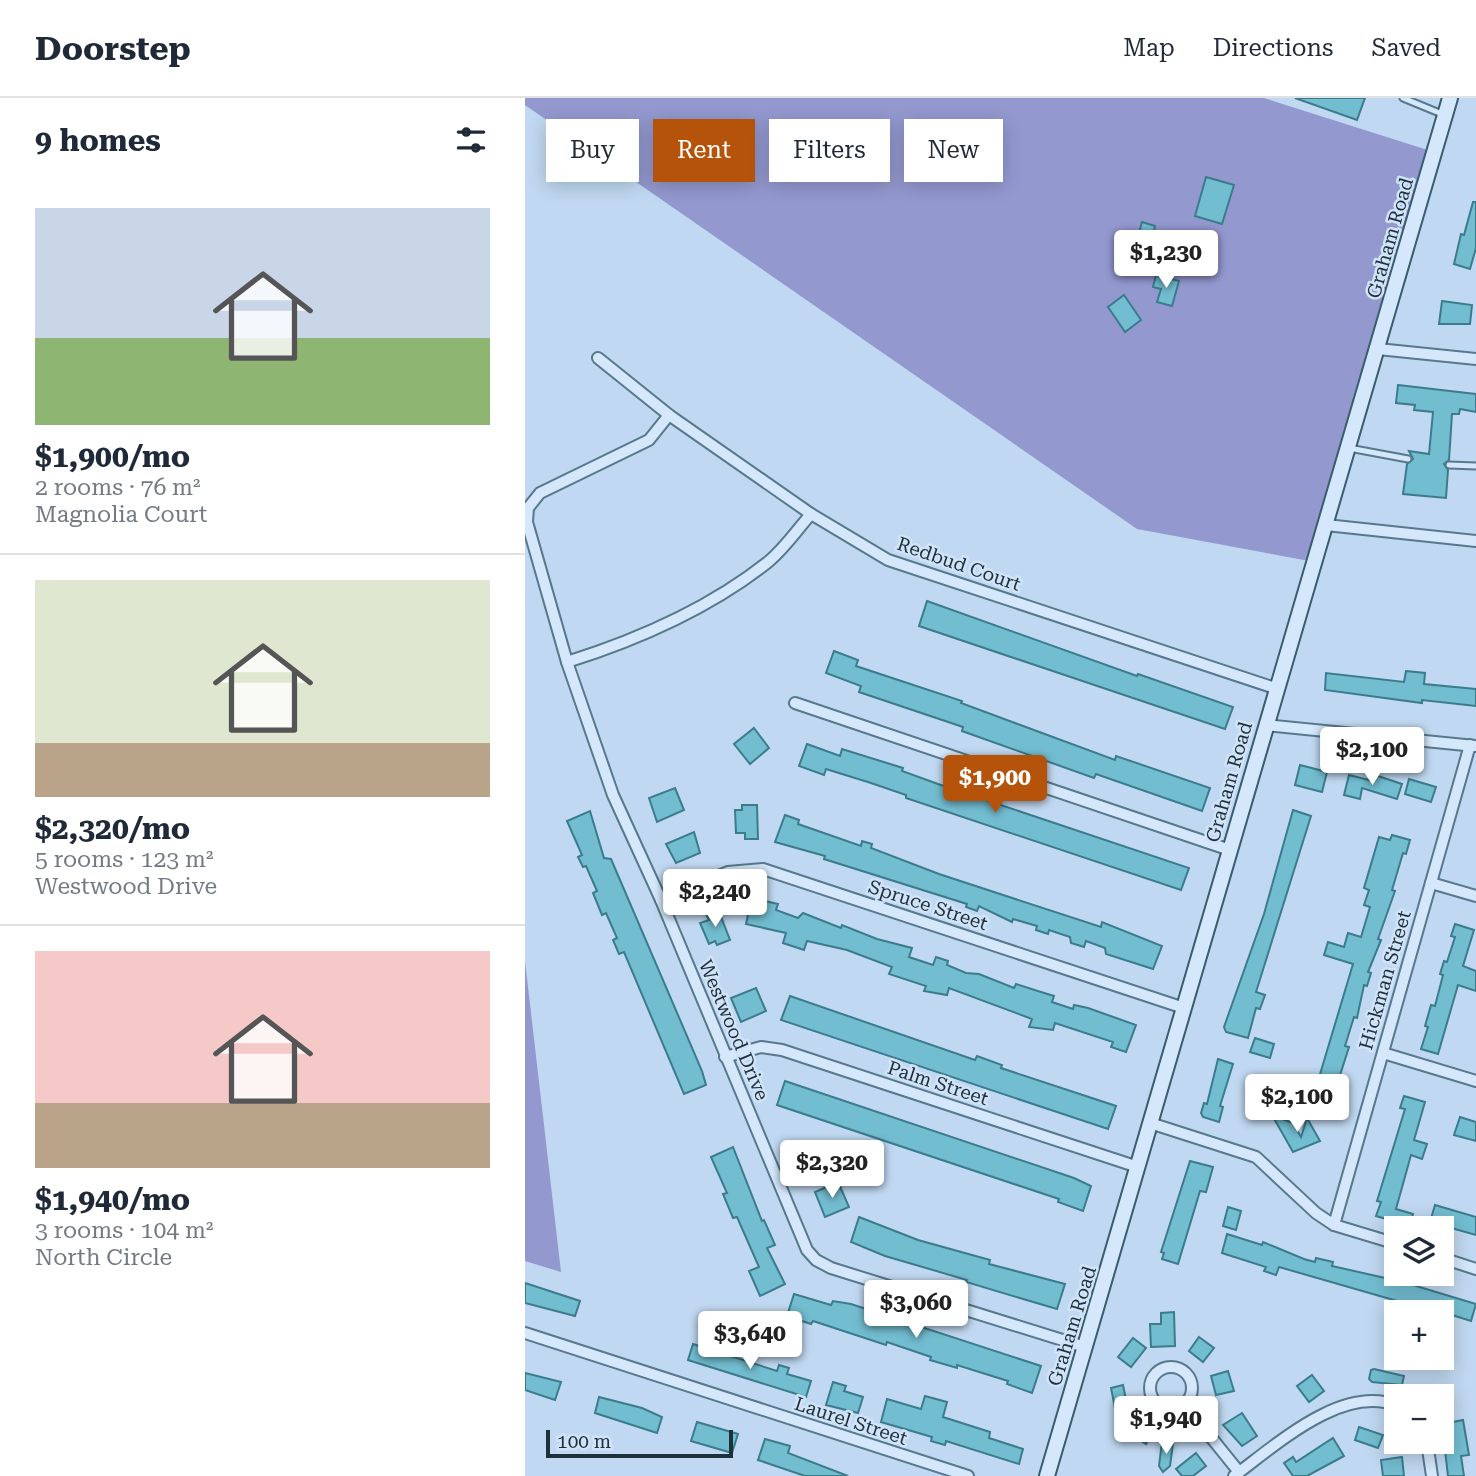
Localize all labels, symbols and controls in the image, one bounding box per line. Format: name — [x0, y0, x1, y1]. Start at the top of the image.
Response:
text: Doorstep — [35, 29, 191, 68]
text: Map — [1123, 34, 1175, 62]
text: Directions — [1213, 34, 1333, 62]
text: Saved — [1371, 34, 1441, 62]
chip: Buy — [546, 119, 639, 182]
chip: Rent — [653, 119, 755, 182]
chip: Filters — [769, 119, 890, 182]
chip: New — [904, 119, 1003, 182]
icon: filters — [452, 121, 490, 159]
text: 9 homes — [35, 123, 161, 158]
street label: Graham Road — [1362, 175, 1418, 301]
pin: $1,230 — [1109, 230, 1223, 290]
text: $1,230 — [1130, 239, 1202, 266]
icon: home — [200, 253, 326, 379]
text: $1,900/mo — [35, 439, 190, 474]
text: 2 rooms · 76 m² — [35, 474, 201, 501]
text: Magnolia Court — [35, 501, 207, 528]
street label: Redbud Court — [894, 532, 1024, 596]
icon: home — [200, 625, 326, 751]
street label: Graham Road — [1201, 719, 1257, 845]
pin: $2,100 — [1315, 728, 1429, 787]
text: $2,100 — [1336, 736, 1408, 763]
pin: $1,900 — [938, 756, 1052, 815]
text: $1,900 — [959, 764, 1031, 791]
text: $2,320/mo — [35, 811, 190, 846]
text: 5 rooms · 123 m² — [35, 846, 213, 873]
pin: $2,240 — [658, 870, 772, 929]
text: Westwood Drive — [35, 873, 217, 900]
street label: Spruce Street — [865, 875, 991, 935]
text: $2,240 — [679, 878, 751, 905]
street label: Hickman Street — [1354, 908, 1416, 1052]
street label: Westwood Drive — [694, 956, 774, 1104]
icon: home — [200, 996, 326, 1122]
street label: Palm Street — [885, 1056, 991, 1110]
pin: $2,100 — [1240, 1074, 1354, 1134]
text: $2,100 — [1261, 1083, 1333, 1110]
pin: $2,320 — [775, 1140, 889, 1200]
text: $2,320 — [796, 1149, 868, 1176]
text: $1,940/mo — [35, 1182, 190, 1217]
map controls — [1384, 1216, 1454, 1454]
button: layers — [1384, 1216, 1454, 1286]
text: 3 rooms · 104 m² — [35, 1217, 213, 1244]
text: North Circle — [35, 1244, 172, 1271]
street label: Graham Road — [1043, 1263, 1101, 1389]
pin: $3,060 — [859, 1280, 973, 1340]
text: $3,060 — [880, 1289, 952, 1316]
button: + — [1384, 1300, 1454, 1370]
pin: $3,640 — [693, 1312, 807, 1371]
text: $3,640 — [714, 1320, 786, 1347]
button: − — [1384, 1384, 1454, 1454]
street label: Laurel Street — [792, 1392, 910, 1450]
pin: $1,940 — [1109, 1396, 1223, 1456]
text: $1,940 — [1130, 1405, 1202, 1432]
scale bar — [546, 1427, 733, 1459]
text: 100 m — [557, 1430, 611, 1453]

